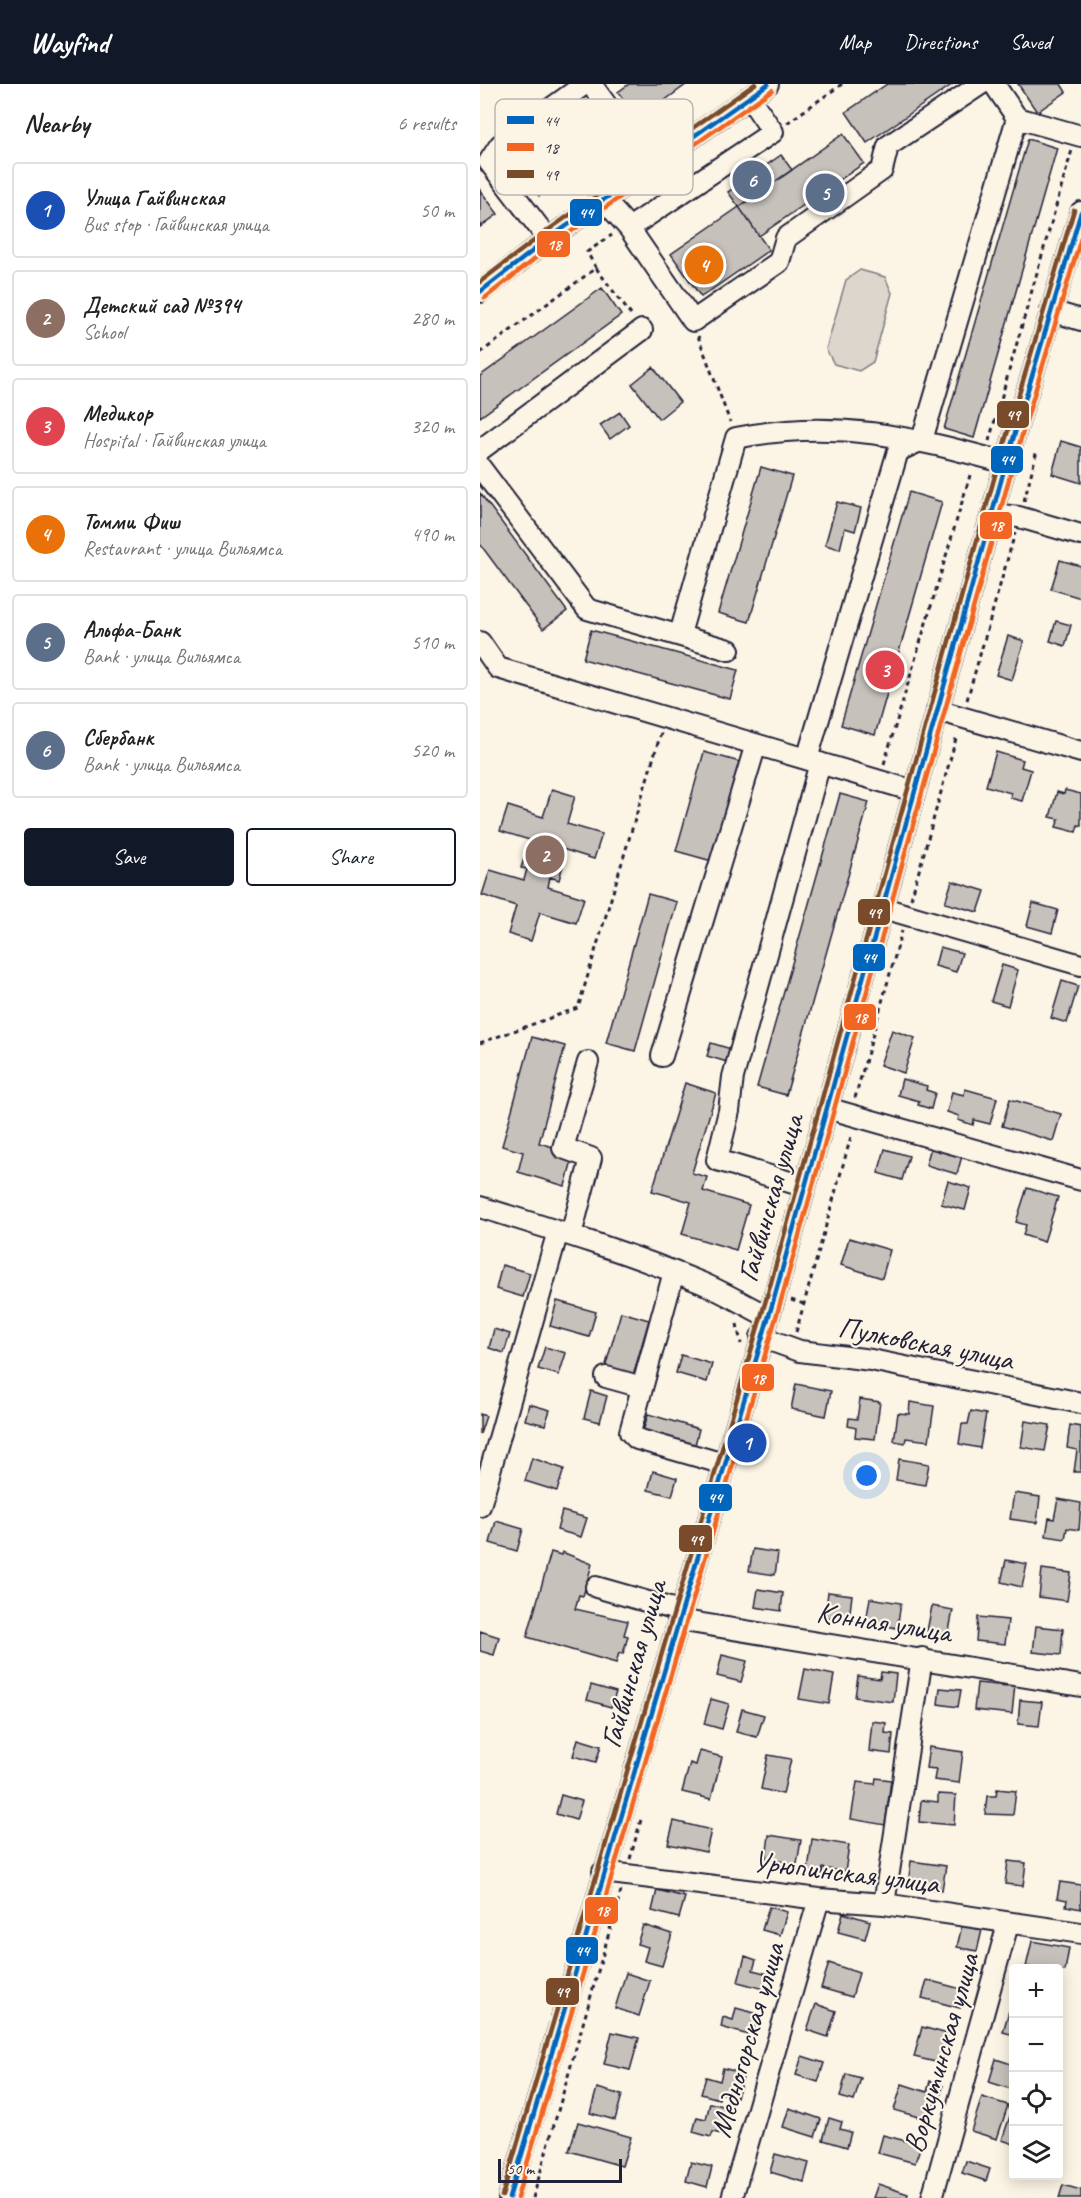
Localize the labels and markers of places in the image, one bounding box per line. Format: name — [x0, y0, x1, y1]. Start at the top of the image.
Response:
pin: 6 — [732, 158, 772, 202]
pin: 5 — [806, 170, 844, 216]
pin: 4 — [684, 242, 724, 288]
pin: 3 — [866, 648, 904, 692]
pin: 2 — [526, 832, 564, 878]
pin: 1 — [728, 1420, 766, 1466]

